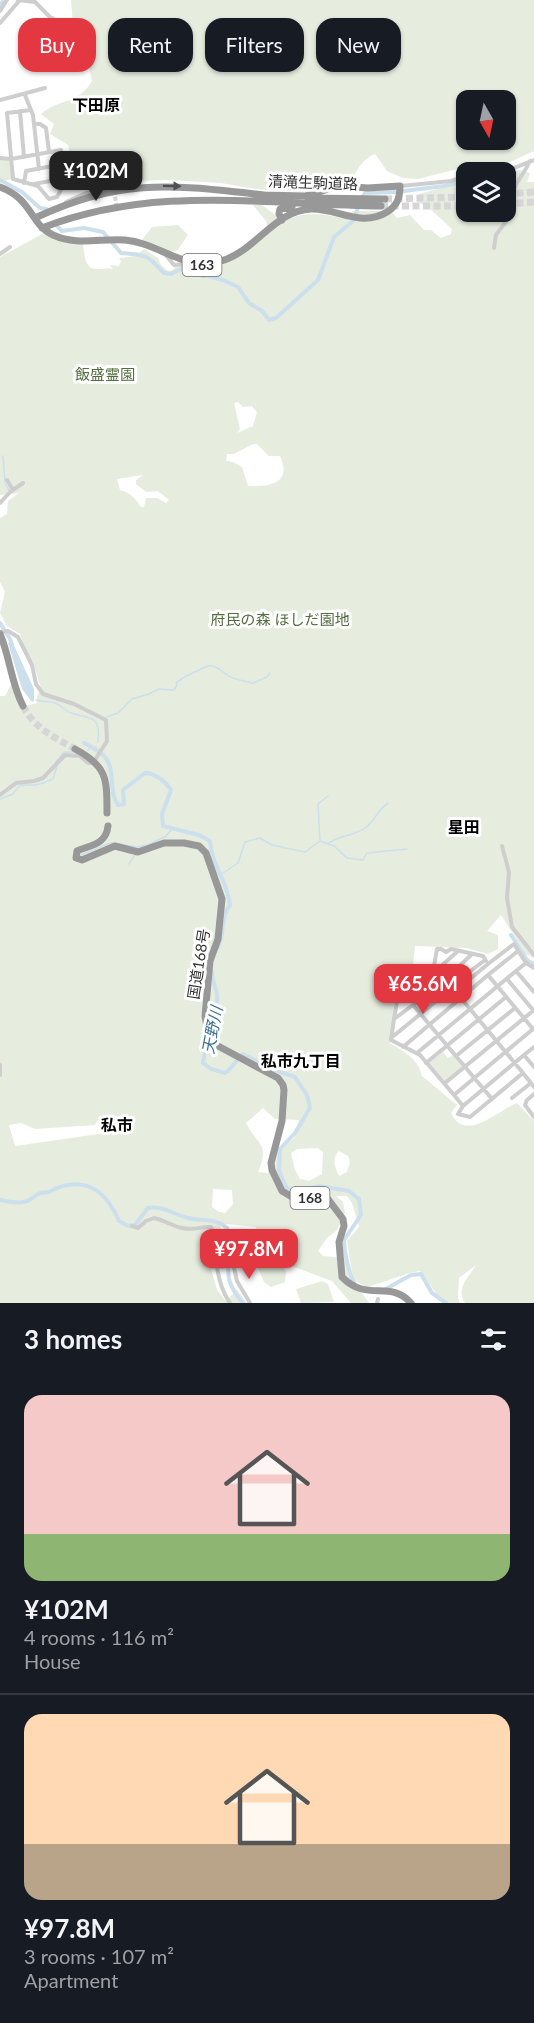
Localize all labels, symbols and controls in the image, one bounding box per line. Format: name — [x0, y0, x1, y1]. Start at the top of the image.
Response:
chip: Buy — [18, 18, 96, 72]
chip: Rent — [108, 18, 193, 72]
chip: Filters — [205, 18, 304, 72]
chip: New — [316, 18, 401, 72]
north arrow — [456, 90, 516, 150]
map controls — [456, 90, 516, 222]
district label: 下田原 — [72, 95, 120, 114]
pin: ¥102M — [54, 151, 138, 202]
text: ¥102M — [63, 158, 129, 182]
button: layers — [456, 162, 516, 222]
street label: 清滝生駒道路 — [268, 171, 358, 193]
one-way arrow — [163, 181, 182, 191]
road number: 163 — [182, 254, 222, 276]
park label: 飯盛霊園 — [75, 365, 135, 383]
park label: 府民の森 ほしだ園地 — [211, 610, 349, 628]
district label: 星田 — [448, 817, 480, 836]
street label: 国道168号 — [184, 927, 212, 1000]
pin: ¥65.6M — [374, 964, 472, 1015]
text: ¥65.6M — [388, 971, 458, 995]
water label: 天野川 — [198, 1003, 226, 1055]
district label: 私市九丁目 — [261, 1051, 341, 1070]
district label: 私市 — [101, 1115, 133, 1134]
road number: 168 — [290, 1187, 330, 1209]
pin: ¥97.8M — [200, 1229, 298, 1280]
text: ¥97.8M — [214, 1236, 284, 1260]
text: 3 homes — [24, 1323, 122, 1355]
icon: filters — [477, 1323, 510, 1356]
icon: home — [213, 1434, 321, 1542]
text: ¥102M — [24, 1593, 109, 1625]
text: 4 rooms · 116 m² — [24, 1625, 174, 1649]
text: House — [24, 1649, 81, 1673]
icon: home — [213, 1753, 321, 1861]
text: ¥97.8M — [24, 1912, 115, 1944]
text: 3 rooms · 107 m² — [24, 1944, 174, 1968]
text: Apartment — [24, 1968, 118, 1992]

